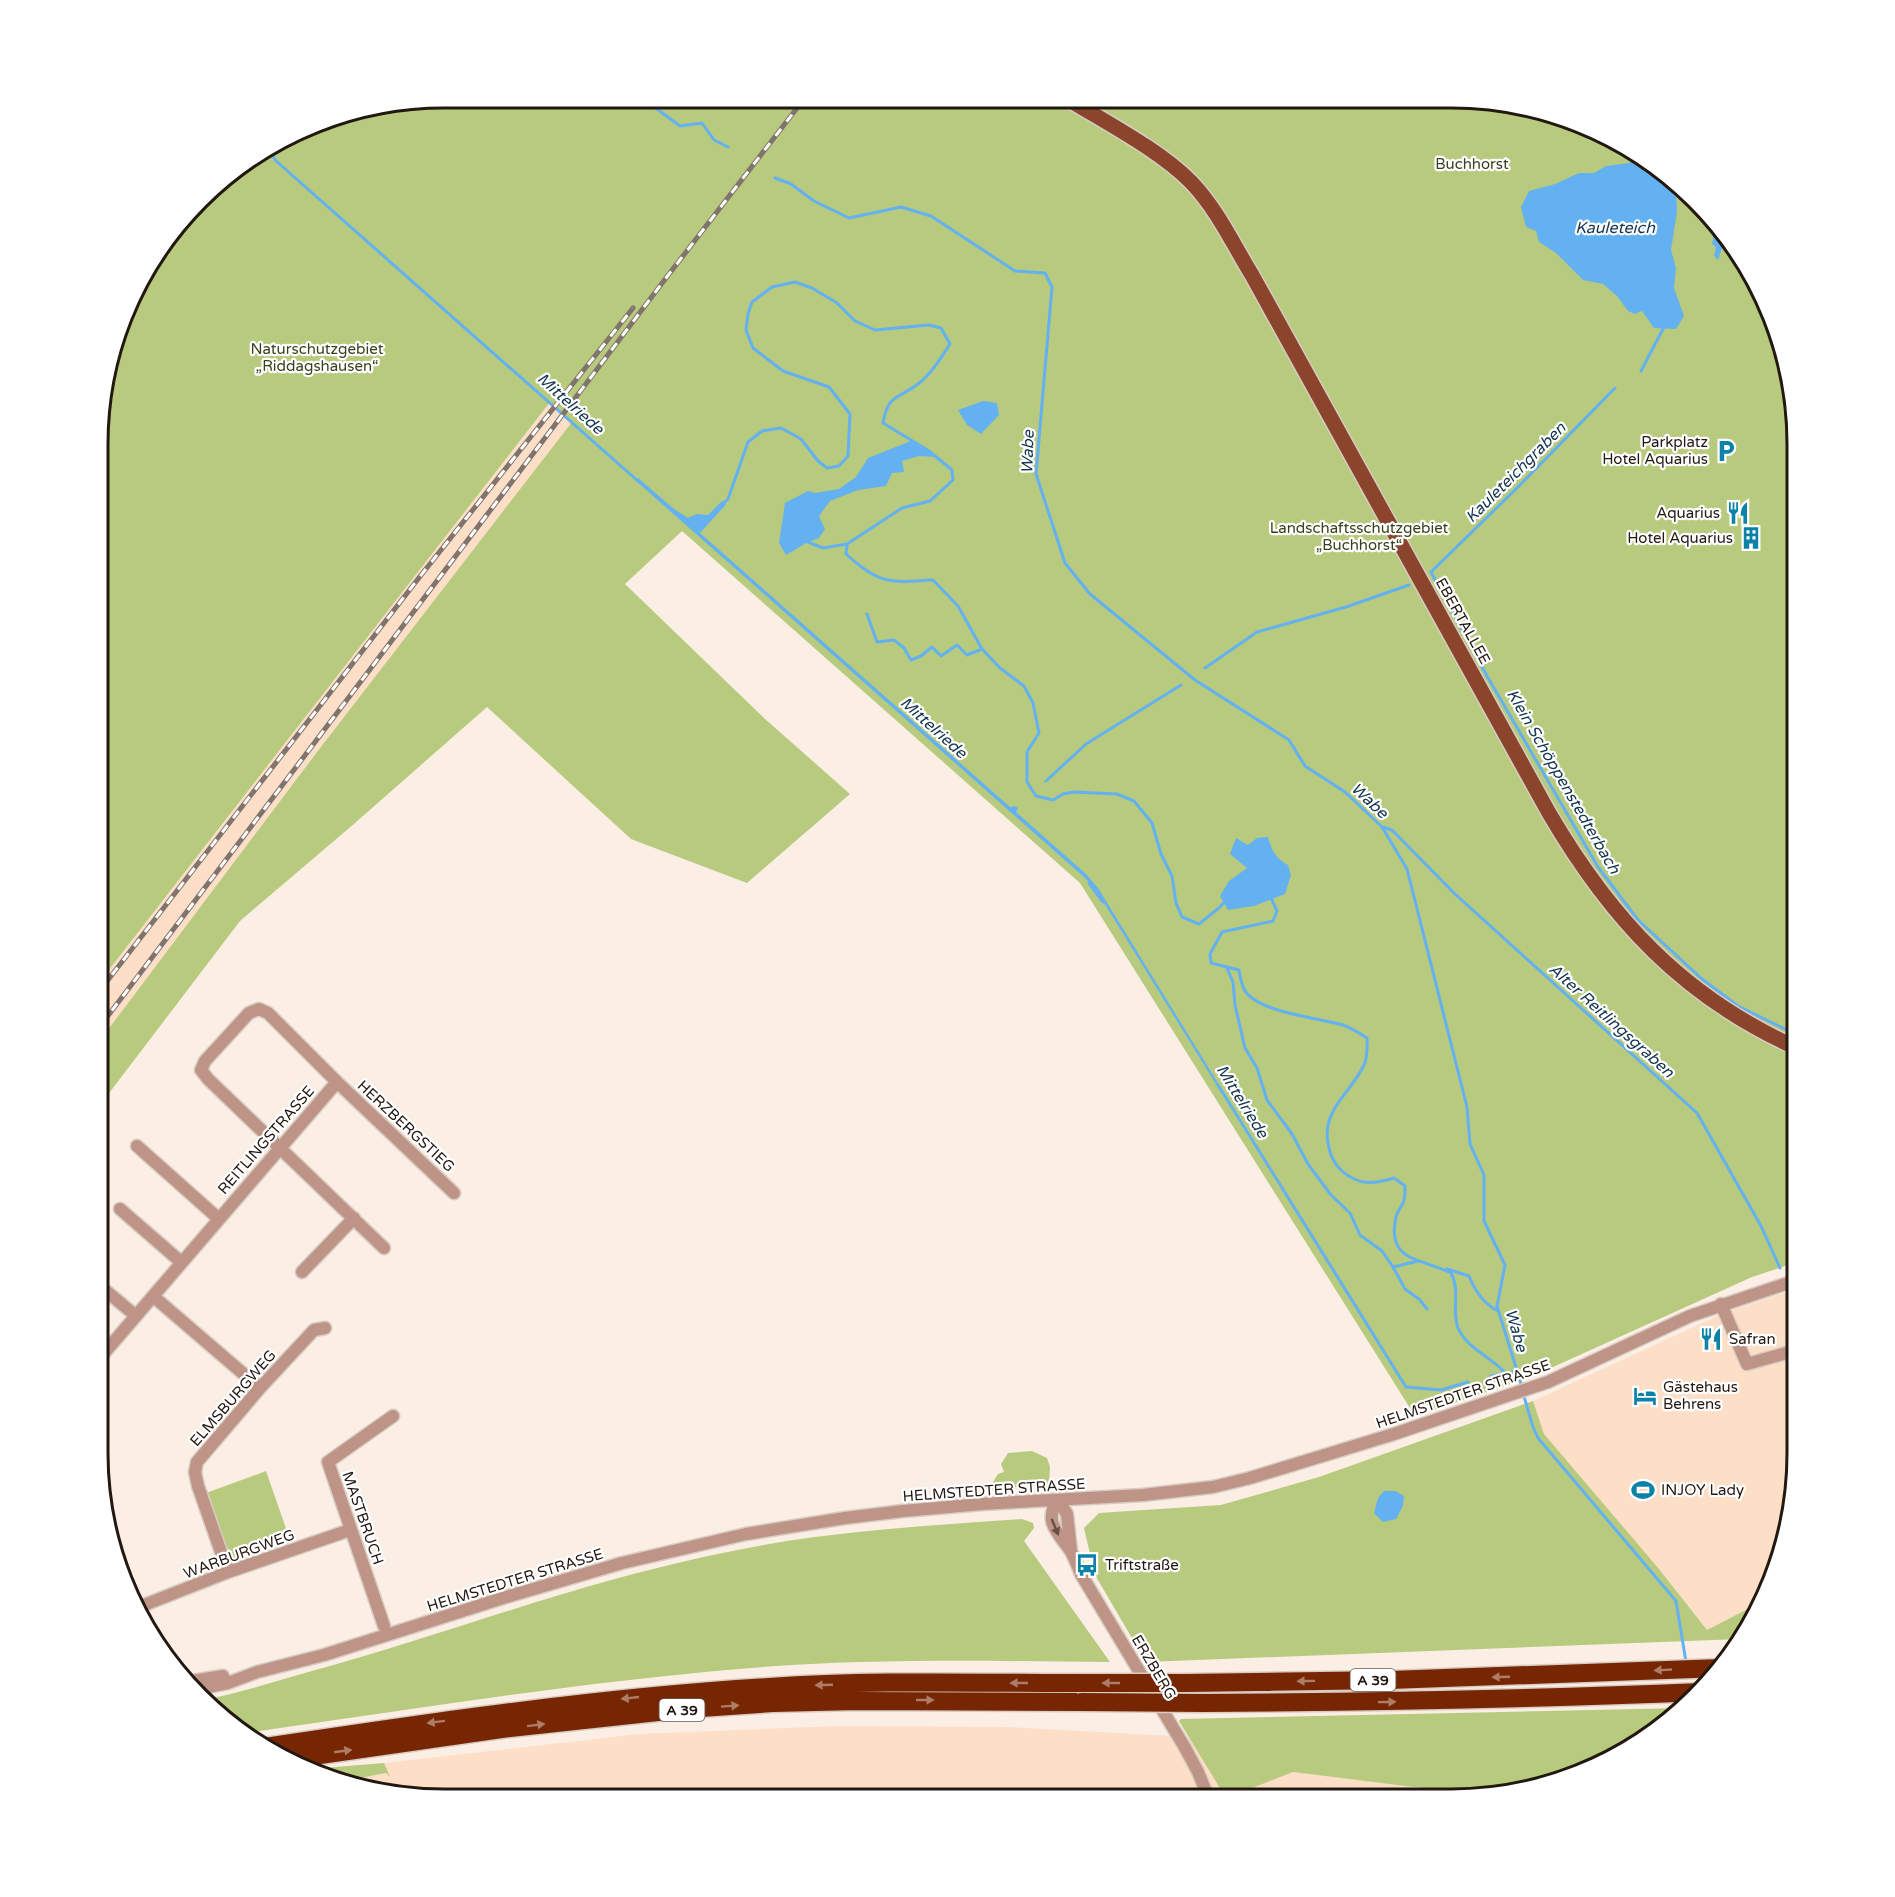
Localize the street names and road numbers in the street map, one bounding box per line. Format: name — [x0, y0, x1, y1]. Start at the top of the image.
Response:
street label: EBERTALLEE — [1432, 575, 1494, 667]
street label: HERZBERGSTIEG — [354, 1076, 458, 1176]
street label: REITLINGSTRASSE — [214, 1082, 318, 1198]
street label: ELMSBURGWEG — [186, 1346, 280, 1450]
street label: HELMSTEDTER STRASSE — [1373, 1356, 1553, 1432]
street label: MASTBRUCH — [339, 1469, 387, 1567]
street label: HELMSTEDTER STRASSE — [902, 1475, 1086, 1505]
street label: WARBURGWEG — [181, 1526, 297, 1582]
street label: HELMSTEDTER STRASSE — [425, 1545, 605, 1615]
street label: ERZBERG — [1128, 1632, 1180, 1702]
road number: A 39 — [1350, 1669, 1396, 1691]
road number: A 39 — [660, 1699, 704, 1721]

